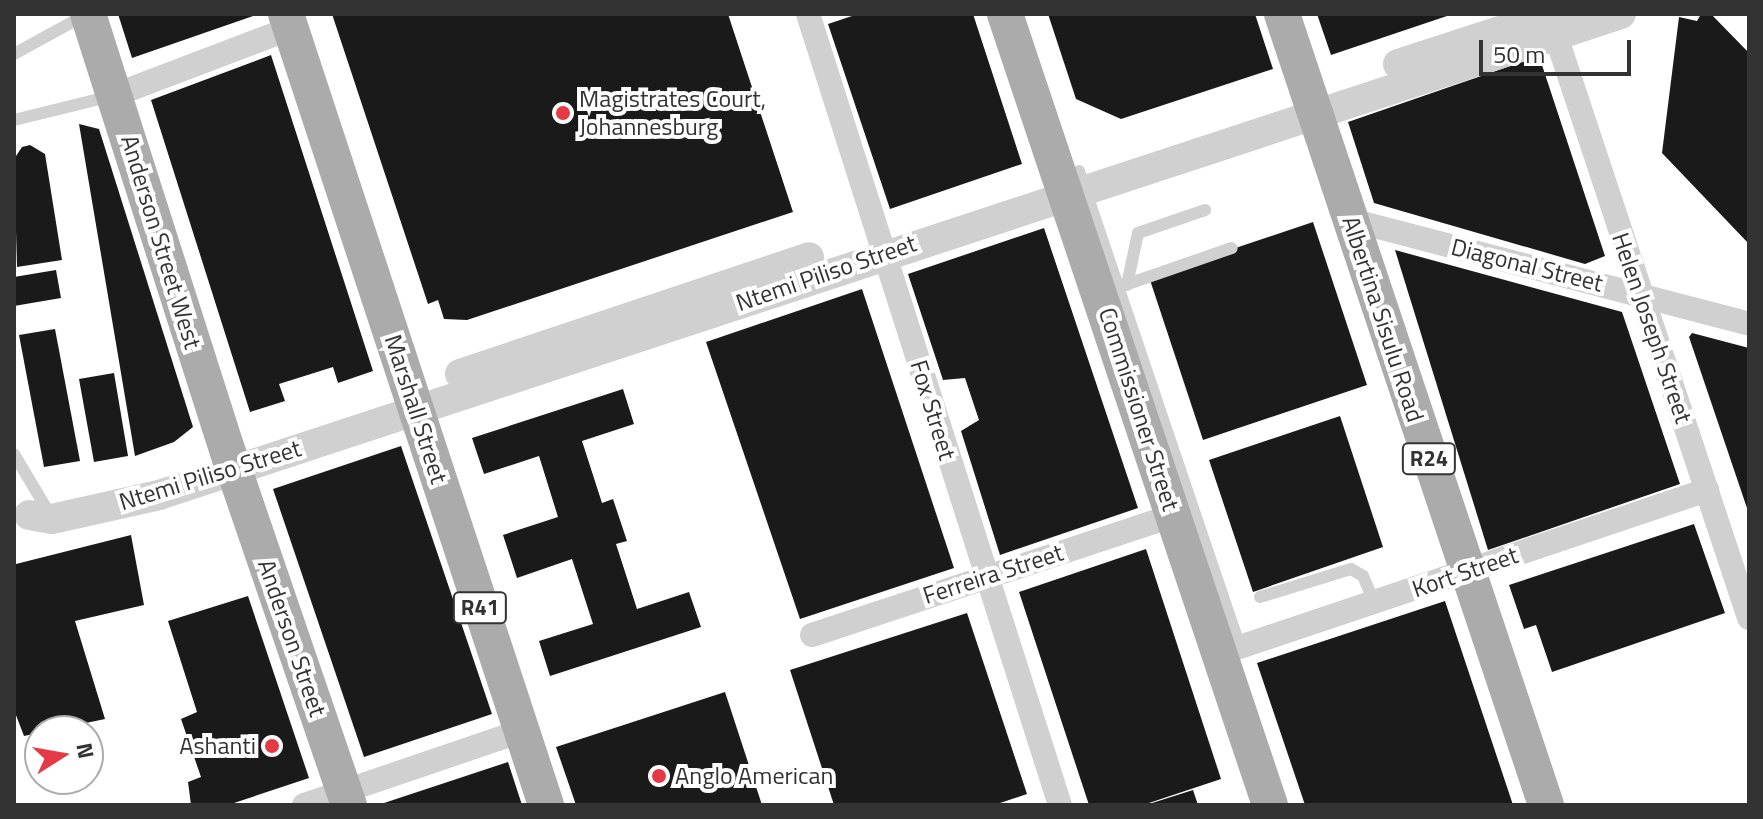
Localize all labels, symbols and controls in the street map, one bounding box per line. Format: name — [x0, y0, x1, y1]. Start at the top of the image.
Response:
scale bar — [1483, 24, 1635, 74]
text: 50 m — [1493, 36, 1545, 72]
place label: Magistrates Court, Johannesburg — [579, 85, 766, 141]
marker: Magistrates Court, Johannesburg — [554, 104, 572, 122]
street label: Anderson Street West — [115, 132, 207, 352]
street label: Albertina Sisulu Road — [1336, 213, 1430, 425]
street label: Ntemi Piliso Street — [732, 229, 920, 317]
street label: Helen Joseph Street — [1606, 229, 1698, 427]
street label: Diagonal Street — [1448, 232, 1606, 298]
street label: Commissioner Street — [1093, 304, 1185, 514]
street label: Marshall Street — [378, 331, 454, 487]
street label: Fox Street — [904, 357, 962, 463]
street label: Ntemi Piliso Street — [116, 434, 304, 516]
road number: R24 — [1401, 441, 1457, 477]
street label: Ferreira Street — [919, 538, 1067, 610]
street label: Kort Street — [1408, 541, 1522, 603]
street label: Anderson Street — [252, 556, 332, 720]
road number: R41 — [452, 590, 508, 626]
north arrow — [24, 715, 104, 795]
place label: Ashanti — [179, 732, 256, 760]
marker: Ashanti — [263, 737, 281, 755]
text: N — [67, 740, 104, 762]
place label: Anglo American — [675, 762, 833, 790]
marker: Anglo American — [650, 767, 668, 785]

